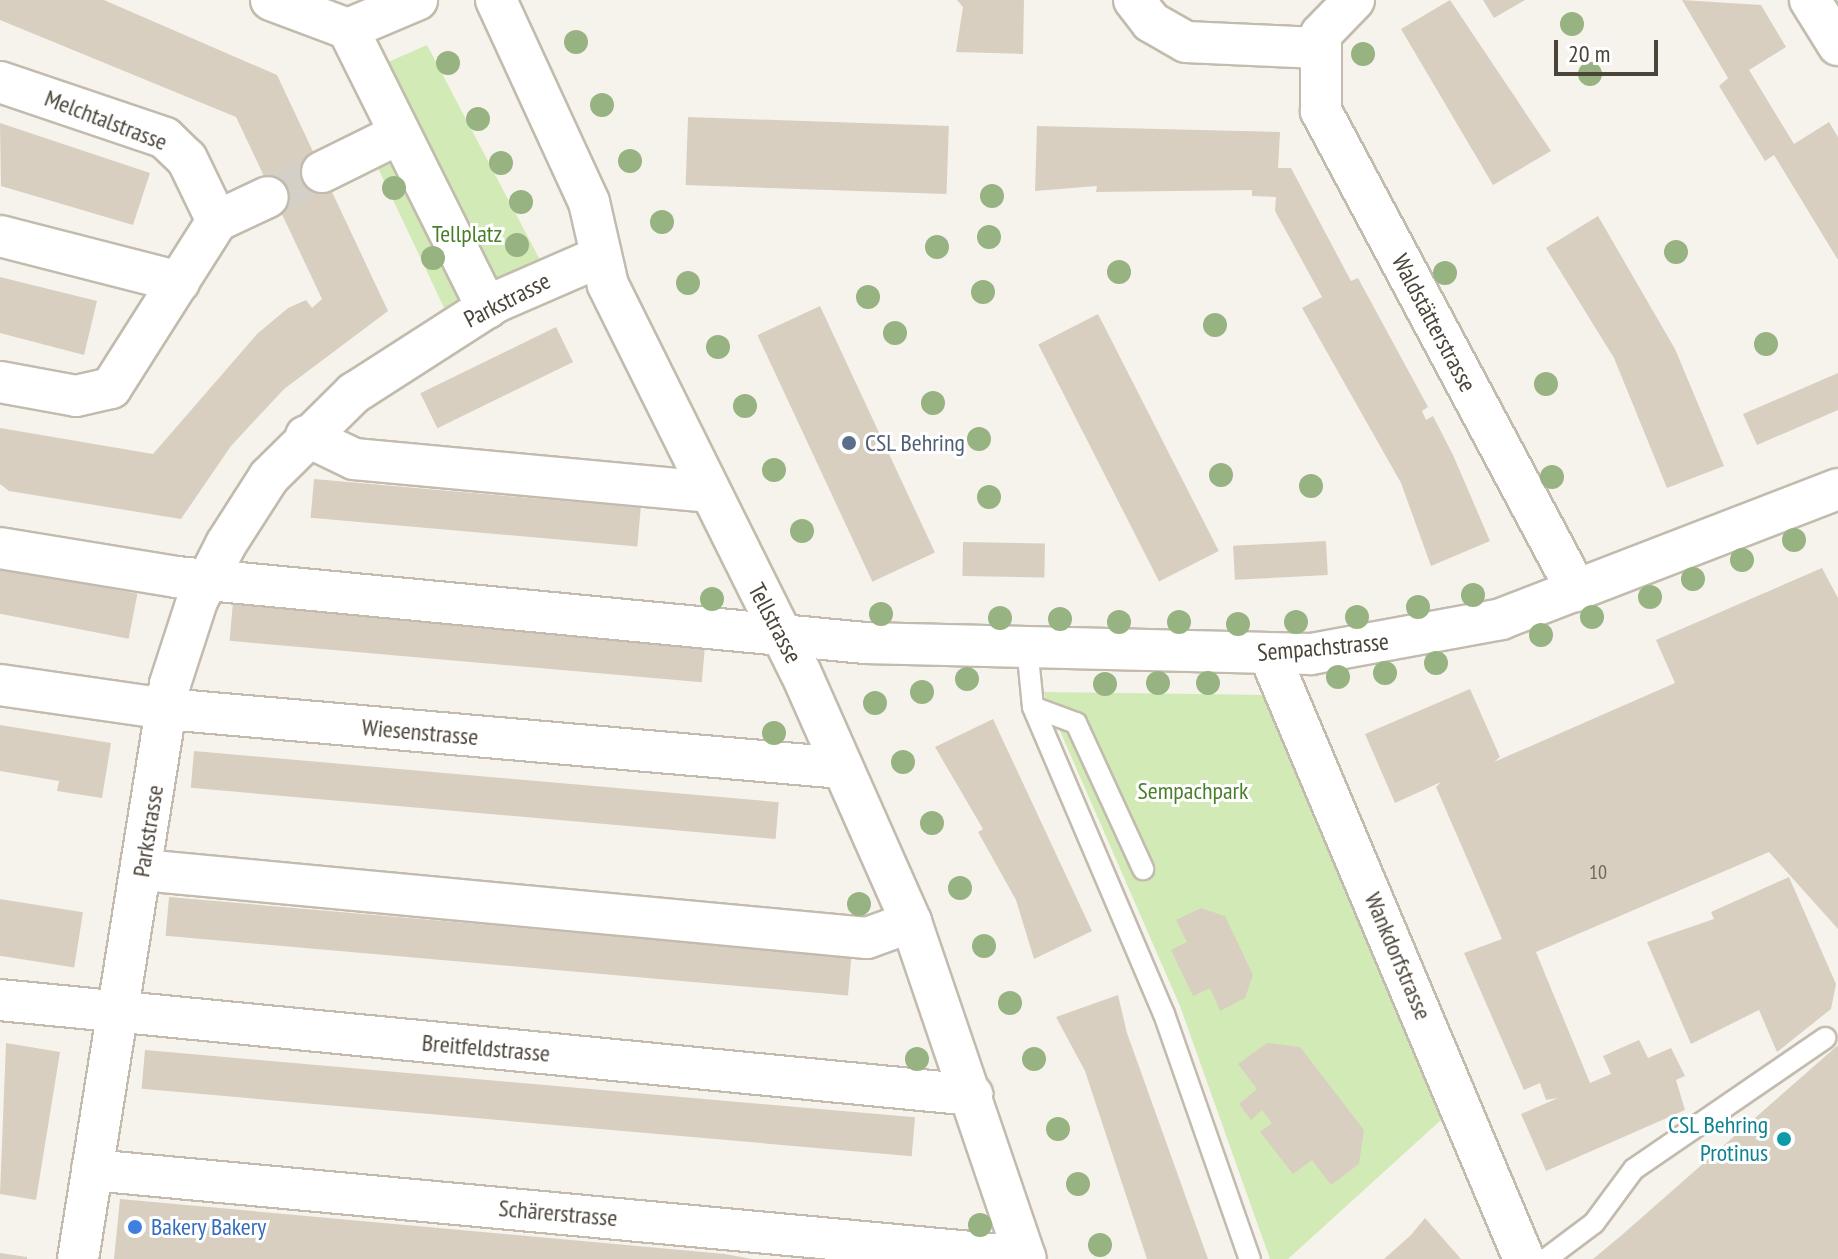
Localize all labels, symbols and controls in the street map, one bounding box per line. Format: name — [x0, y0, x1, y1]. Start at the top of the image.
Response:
scale bar — [1558, 24, 1662, 74]
text: 20 m — [1568, 38, 1610, 69]
street label: Melchtalstrasse — [41, 83, 171, 157]
park label: Tellplatz — [432, 220, 502, 248]
street label: Waldstätterstrasse — [1386, 249, 1482, 397]
street label: Parkstrasse — [459, 266, 555, 334]
place label: CSL Behring — [865, 429, 966, 457]
marker: CSL Behring — [840, 434, 858, 452]
street label: Tellstrasse — [742, 578, 808, 668]
street label: Sempachstrasse — [1256, 627, 1390, 667]
street label: Wiesenstrasse — [361, 713, 479, 751]
park label: Sempachpark — [1138, 777, 1248, 805]
street label: Parkstrasse — [127, 783, 169, 879]
house number: 10 — [1589, 860, 1607, 884]
street label: Wankdorfstrasse — [1358, 888, 1438, 1024]
street label: Breitfeldstrasse — [421, 1028, 551, 1068]
place label: CSL Behring Protinus — [1667, 1111, 1768, 1167]
marker: CSL Behring Protinus — [1775, 1130, 1793, 1148]
street label: Schärerstrasse — [497, 1193, 619, 1233]
place label: Bakery Bakery — [151, 1213, 267, 1241]
marker: Bakery Bakery — [126, 1218, 144, 1236]

